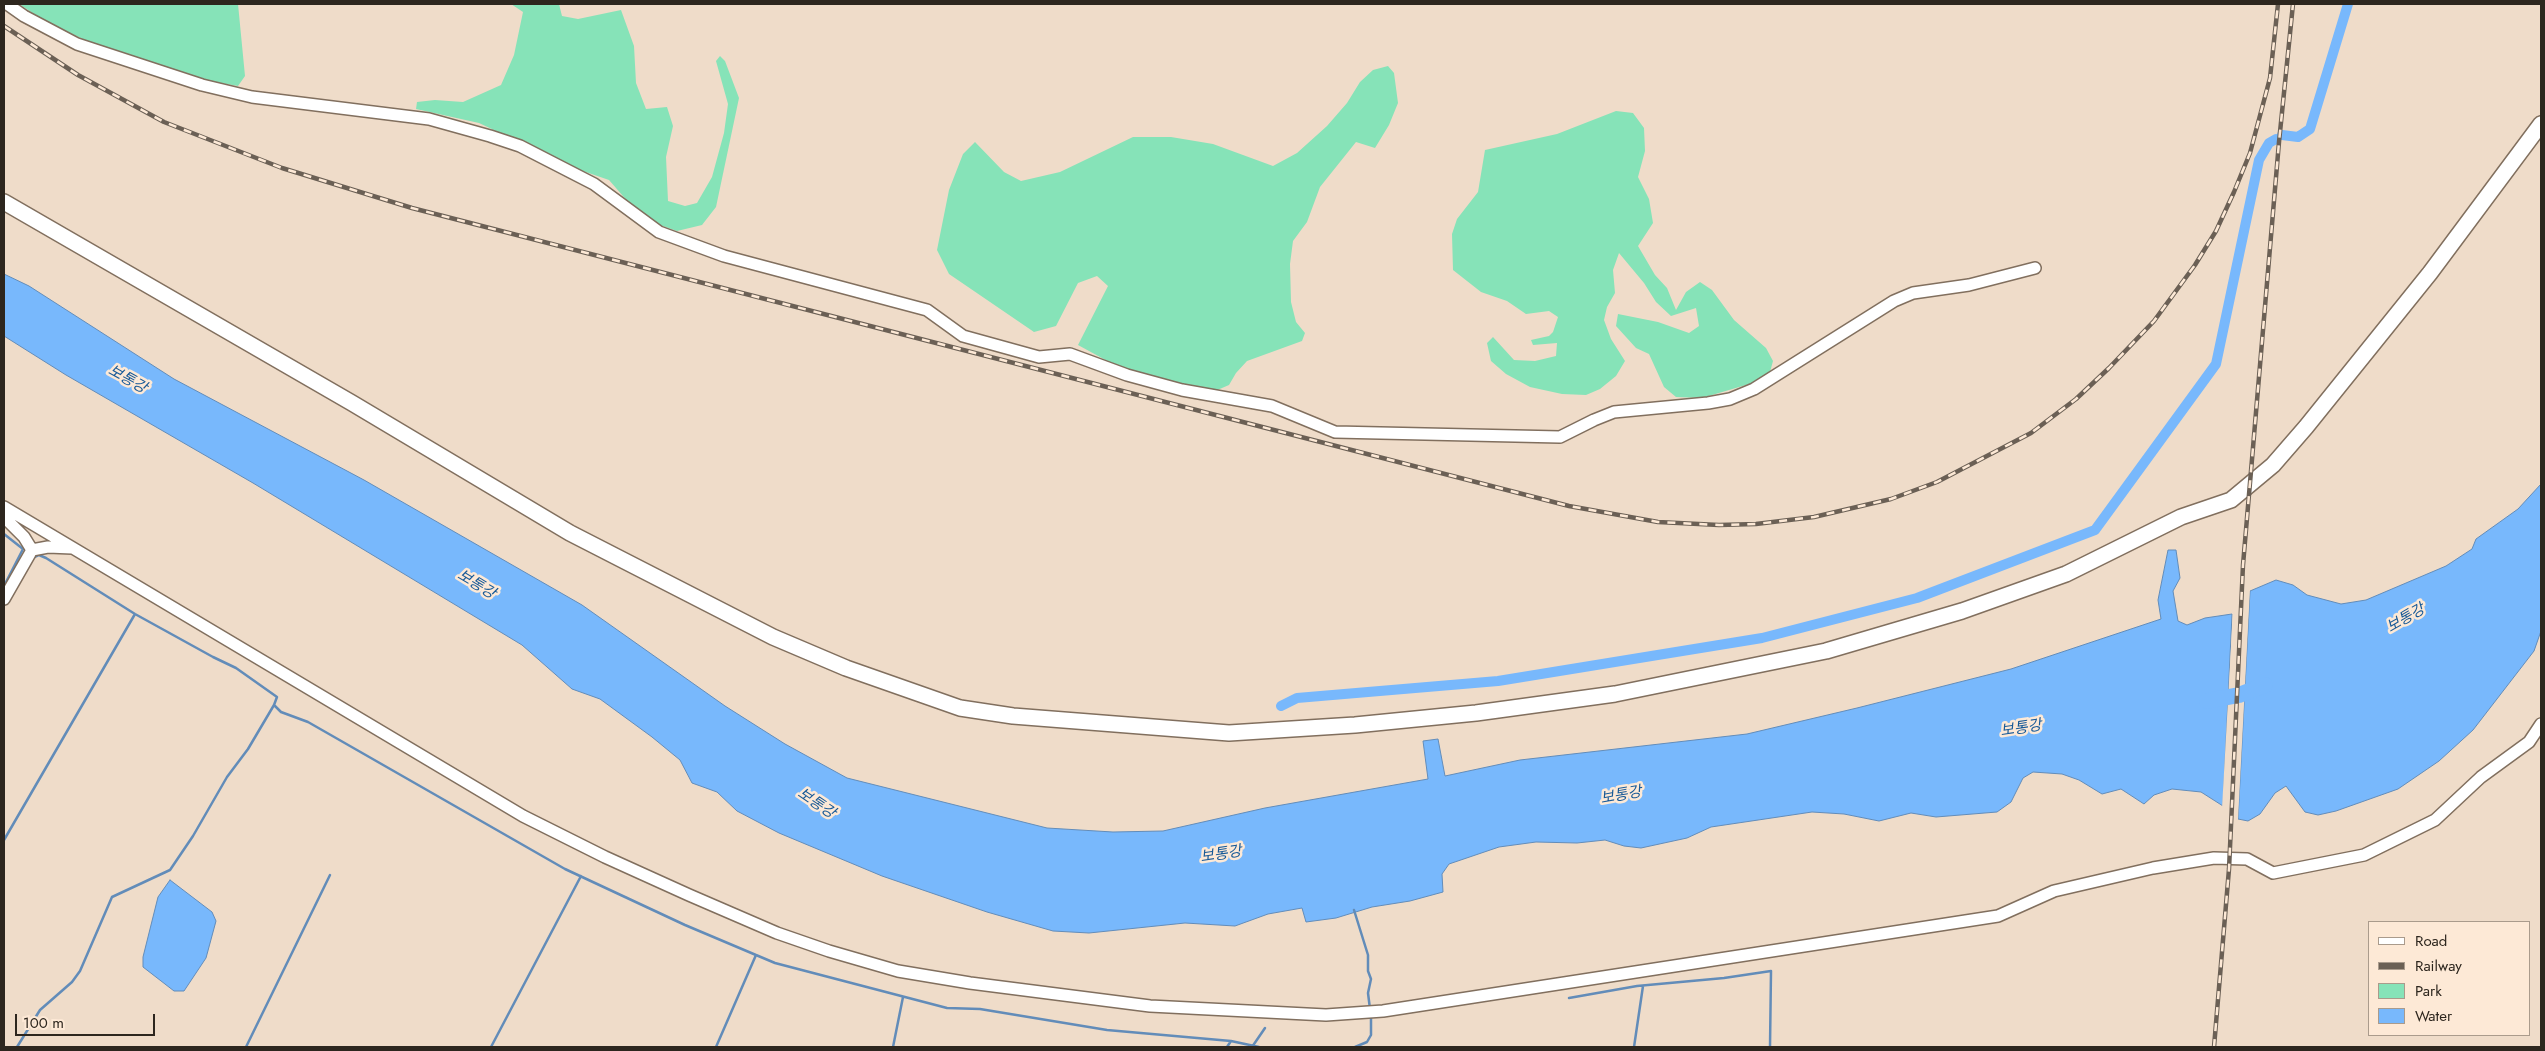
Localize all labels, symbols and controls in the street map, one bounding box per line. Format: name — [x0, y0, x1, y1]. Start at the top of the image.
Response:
water label: 보통강 — [105, 362, 149, 398]
water label: 보통강 — [454, 567, 498, 603]
water label: 보통강 — [2384, 601, 2428, 637]
water label: 보통강 — [1999, 717, 2043, 741]
water label: 보통강 — [1599, 784, 1643, 808]
water label: 보통강 — [794, 785, 838, 823]
water label: 보통강 — [1199, 843, 1243, 867]
legend — [2368, 921, 2530, 1036]
text: Road — [2415, 930, 2447, 952]
text: Railway — [2415, 955, 2462, 977]
text: Park — [2415, 980, 2442, 1002]
scale bar — [18, 1004, 158, 1036]
text: Water — [2415, 1005, 2452, 1027]
text: 100 m — [23, 1012, 64, 1034]

